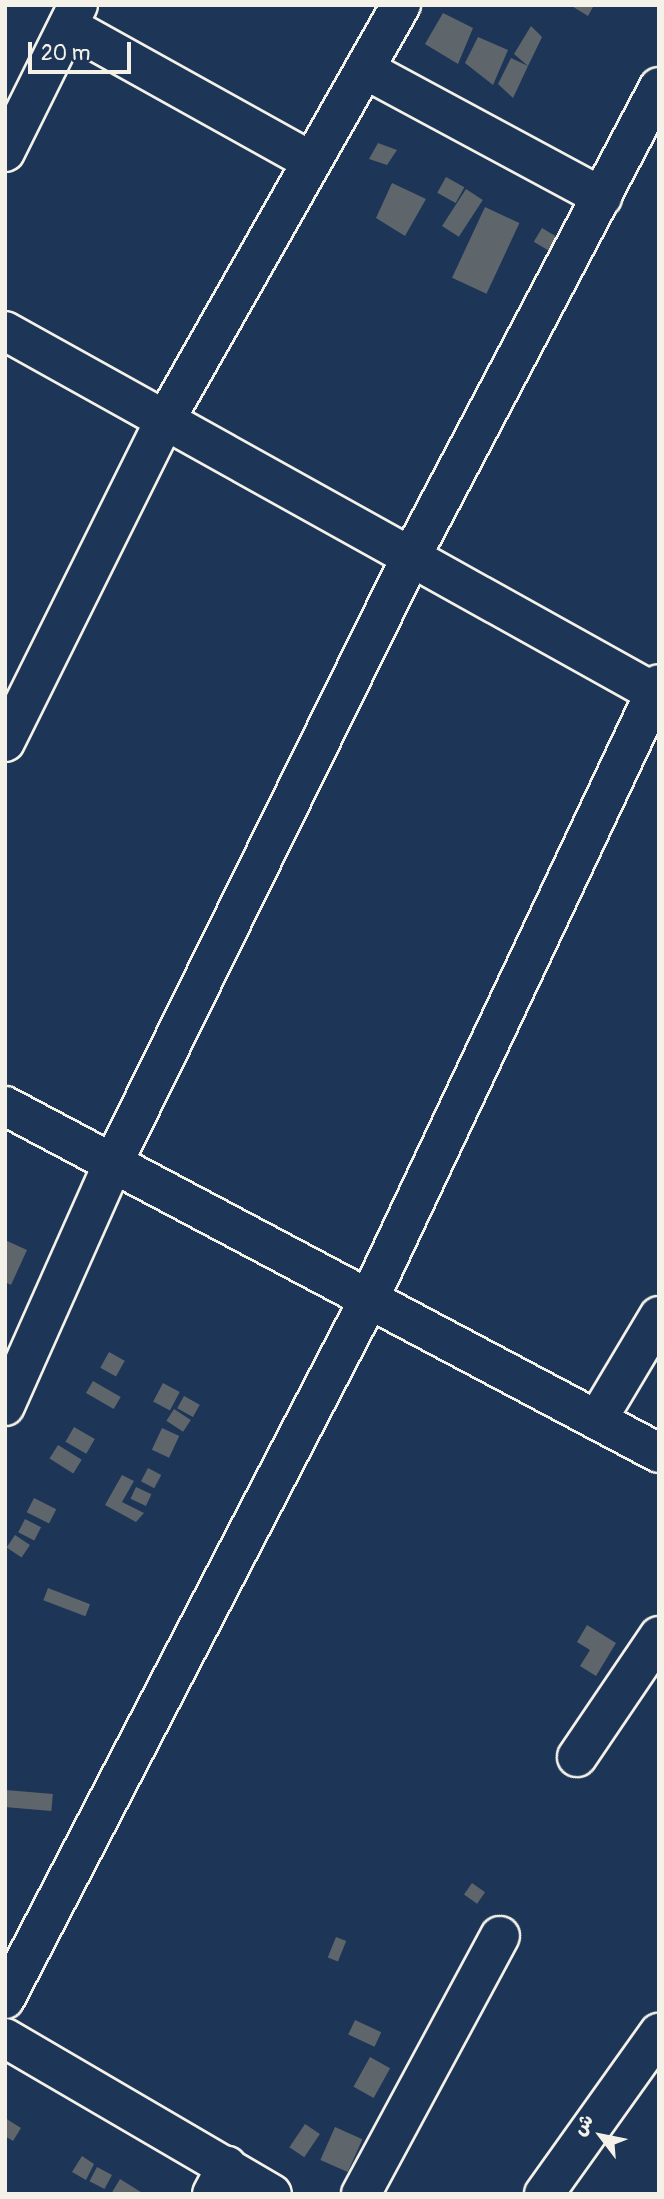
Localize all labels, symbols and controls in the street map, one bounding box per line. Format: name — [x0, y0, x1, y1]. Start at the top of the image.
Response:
scale bar — [32, 28, 135, 72]
text: 20 m — [41, 40, 90, 67]
north arrow — [566, 2101, 636, 2171]
text: ش — [567, 2110, 599, 2140]

